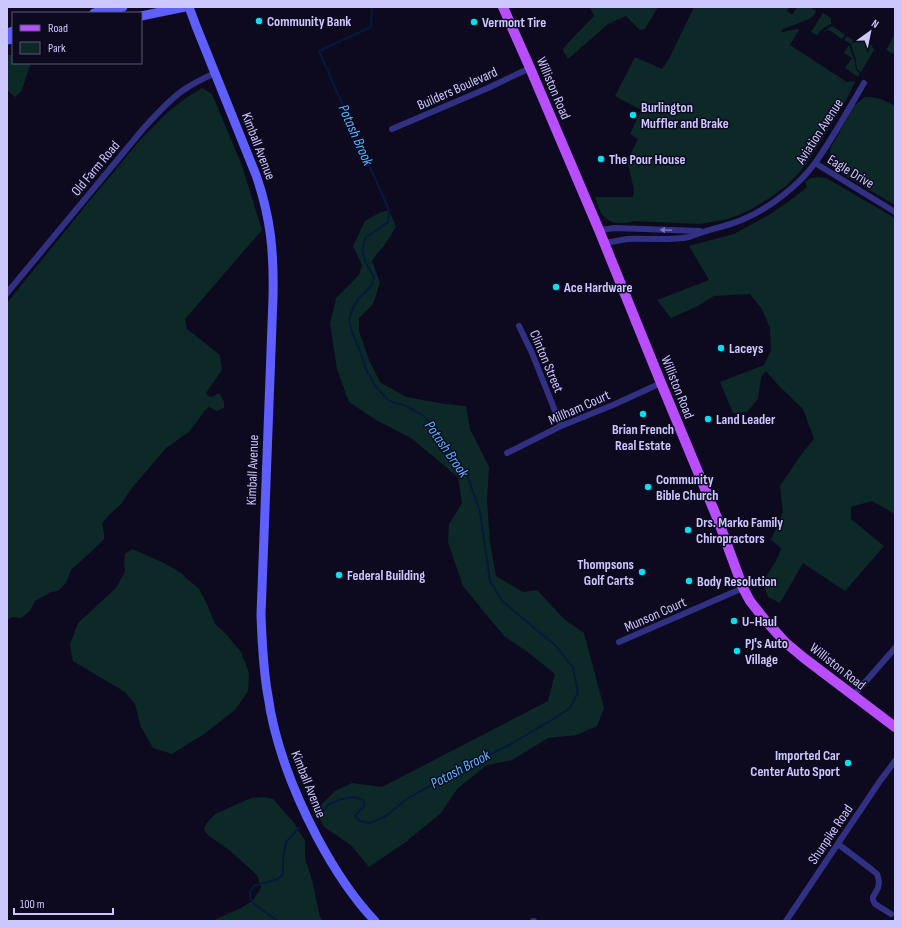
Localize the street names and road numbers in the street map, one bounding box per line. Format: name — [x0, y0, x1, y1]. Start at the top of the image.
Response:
street label: Williston Road — [533, 54, 574, 122]
street label: Builders Boulevard — [414, 63, 500, 114]
street label: Aviation Avenue — [791, 95, 847, 168]
street label: Kimball Avenue — [238, 110, 279, 182]
street label: Old Farm Road — [67, 137, 123, 199]
street label: Eagle Drive — [824, 151, 877, 192]
street label: Clinton Street — [526, 327, 567, 395]
street label: Williston Road — [657, 353, 698, 421]
street label: Millham Court — [546, 386, 613, 429]
street label: Kimball Avenue — [243, 434, 262, 506]
street label: Munson Court — [622, 593, 689, 636]
street label: Williston Road — [806, 639, 869, 694]
street label: Kimball Avenue — [287, 748, 330, 820]
street label: Shunpike Road — [804, 801, 857, 867]

